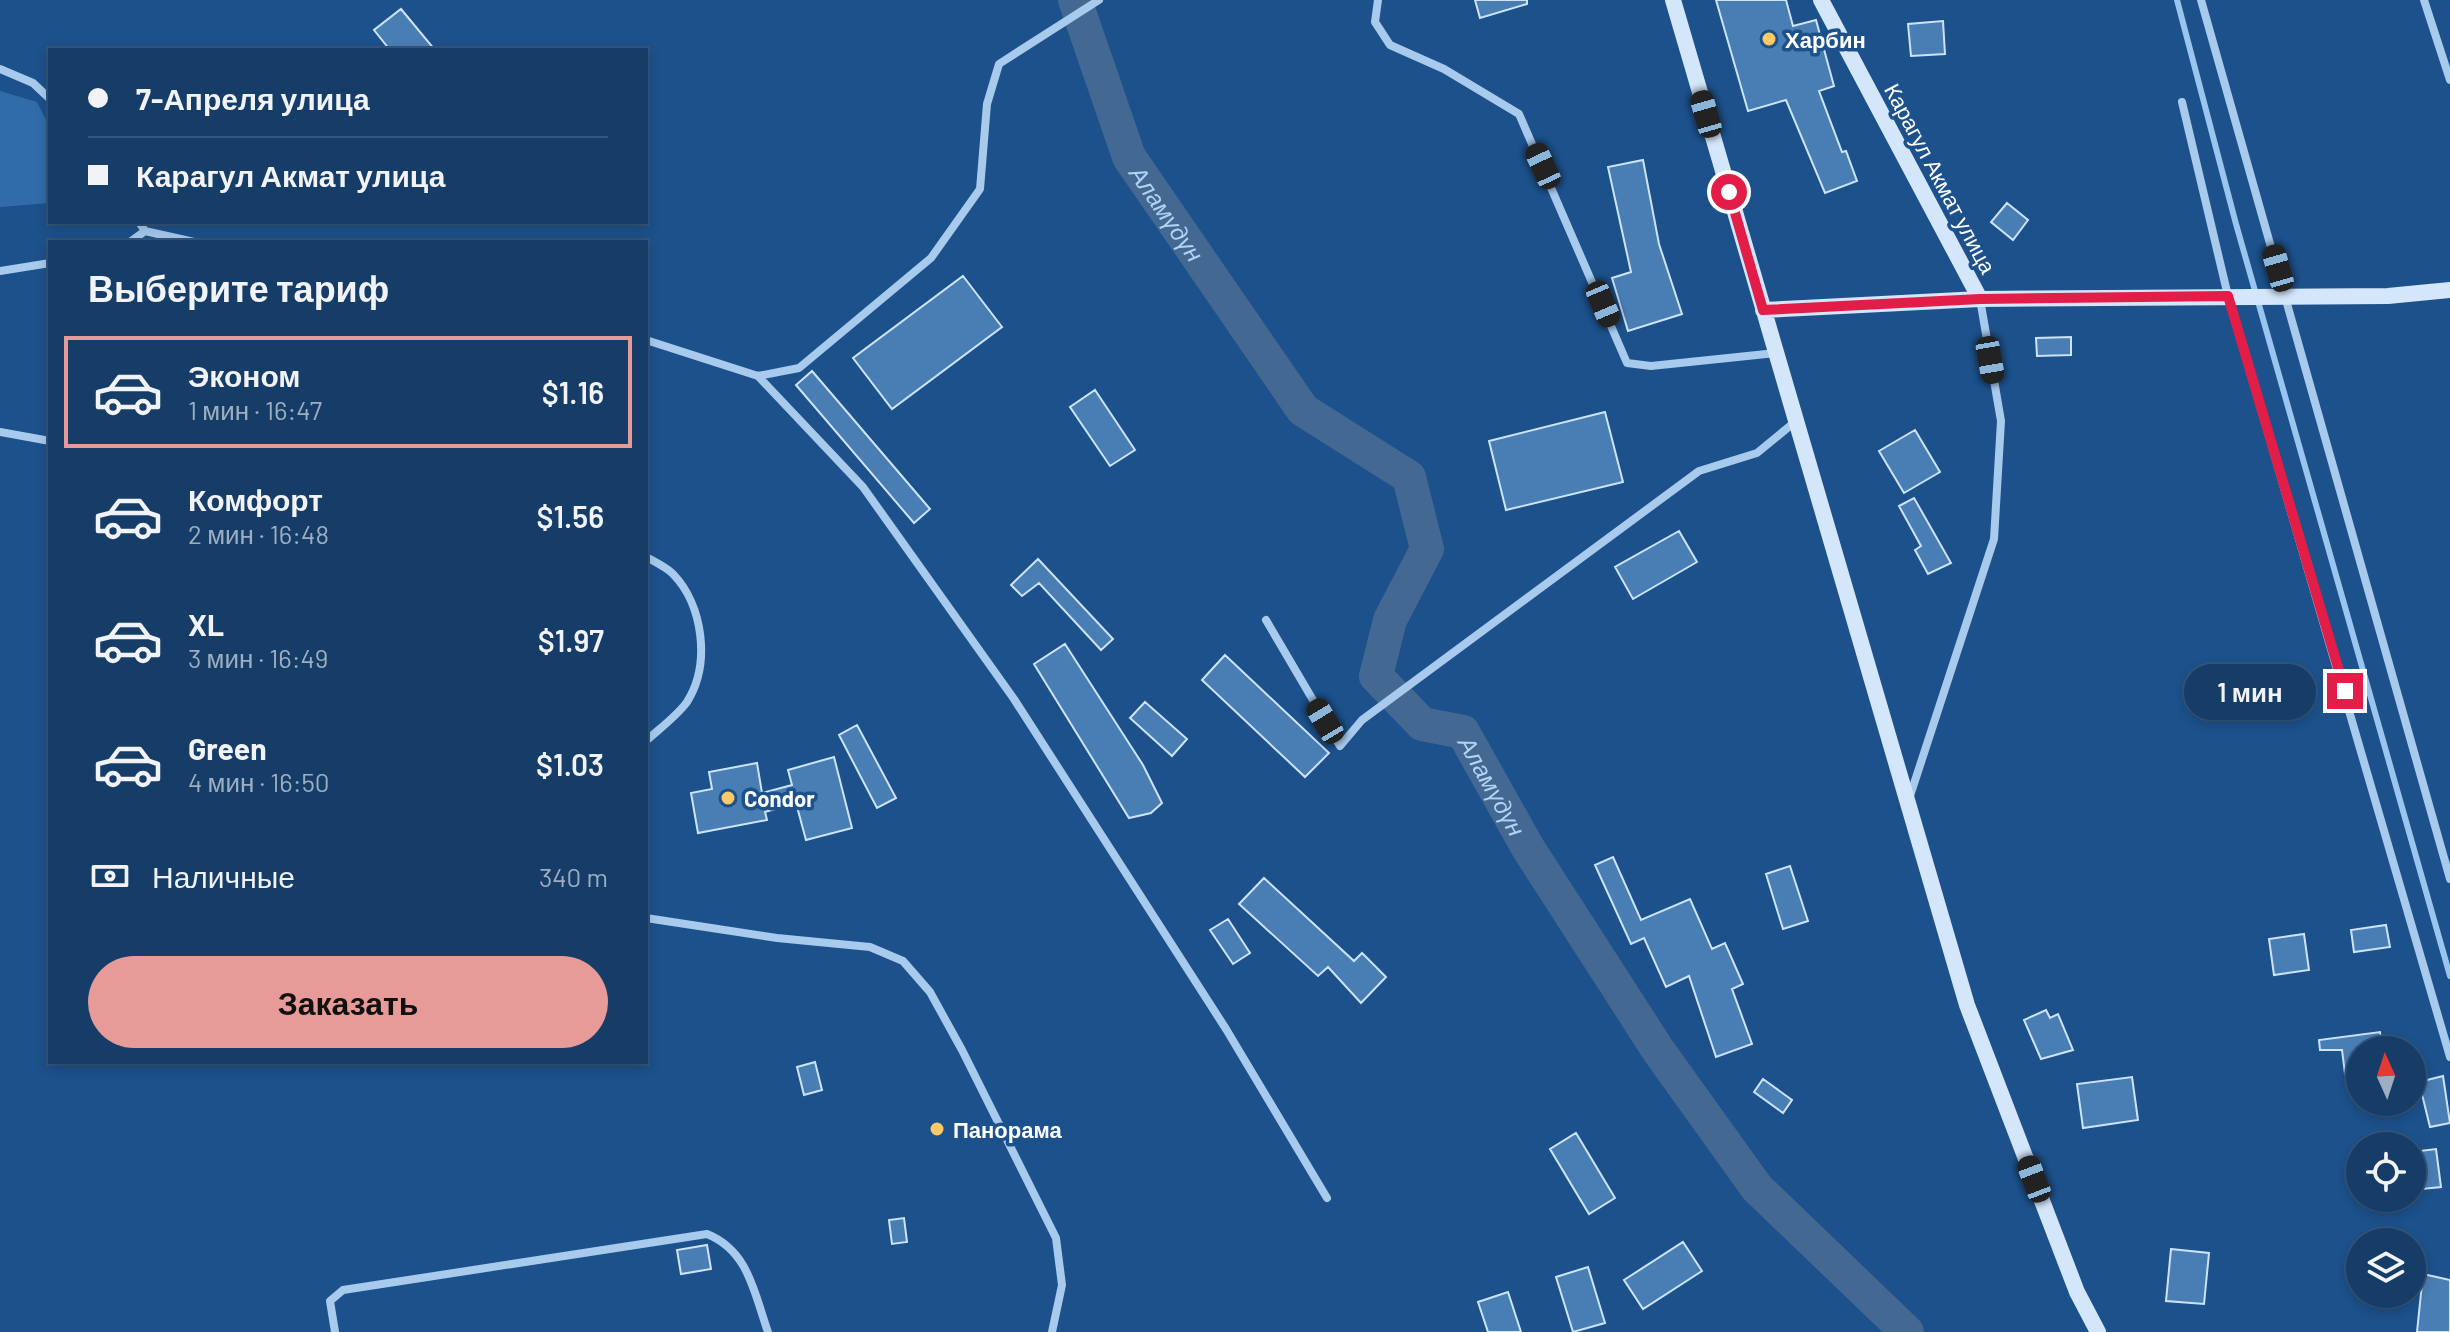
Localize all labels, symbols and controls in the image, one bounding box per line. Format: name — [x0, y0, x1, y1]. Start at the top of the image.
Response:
place label: Харбин — [1785, 26, 1866, 53]
marker: Харбин — [1760, 30, 1778, 48]
street label: Карагул Акмат улица — [1879, 79, 2002, 279]
text: 7-Апреля улица — [136, 80, 370, 116]
car — [1688, 88, 1724, 140]
car — [1522, 139, 1564, 193]
text: Карагул Акмат улица — [136, 157, 445, 193]
water label: Аламүдүн — [1123, 158, 1211, 266]
route start — [1711, 174, 1747, 210]
car — [2260, 242, 2296, 294]
text: Выберите тариф — [88, 266, 389, 309]
car — [1583, 277, 1623, 331]
car — [1974, 334, 2006, 386]
icon: car — [92, 356, 164, 428]
text: Эконом — [188, 357, 301, 393]
text: $1.16 — [542, 374, 604, 410]
text: 1 мин · 16:47 — [188, 394, 322, 425]
icon: car — [92, 480, 164, 552]
text: Комфорт — [188, 481, 323, 517]
text: $1.56 — [536, 498, 604, 534]
text: 2 мин · 16:48 — [188, 518, 329, 549]
icon: car — [92, 604, 164, 676]
text: XL — [188, 606, 224, 642]
text: $1.97 — [538, 622, 604, 658]
text: 3 мин · 16:49 — [188, 642, 328, 673]
callout: 1 мин — [2185, 663, 2317, 719]
route end — [2327, 673, 2363, 709]
text: 1 мин — [2217, 676, 2283, 707]
car — [1302, 694, 1348, 748]
icon: car — [92, 728, 164, 800]
water label: Аламүдүн — [1452, 729, 1532, 840]
text: Green — [188, 730, 267, 766]
text: $1.03 — [536, 746, 604, 782]
text: 4 мин · 16:50 — [188, 766, 330, 797]
place label: Condor — [744, 785, 815, 811]
marker: Condor — [719, 789, 737, 807]
icon: cash — [88, 854, 132, 898]
text: Наличные — [152, 858, 295, 894]
text: 340 m — [539, 861, 608, 892]
button: Заказать — [88, 956, 608, 1048]
north arrow — [2346, 1036, 2426, 1116]
map controls — [2346, 1036, 2426, 1308]
place label: Панорама — [953, 1116, 1062, 1143]
marker: Панорама — [928, 1120, 946, 1138]
button: locate — [2346, 1132, 2426, 1212]
car — [2014, 1152, 2054, 1206]
button: layers — [2346, 1228, 2426, 1308]

